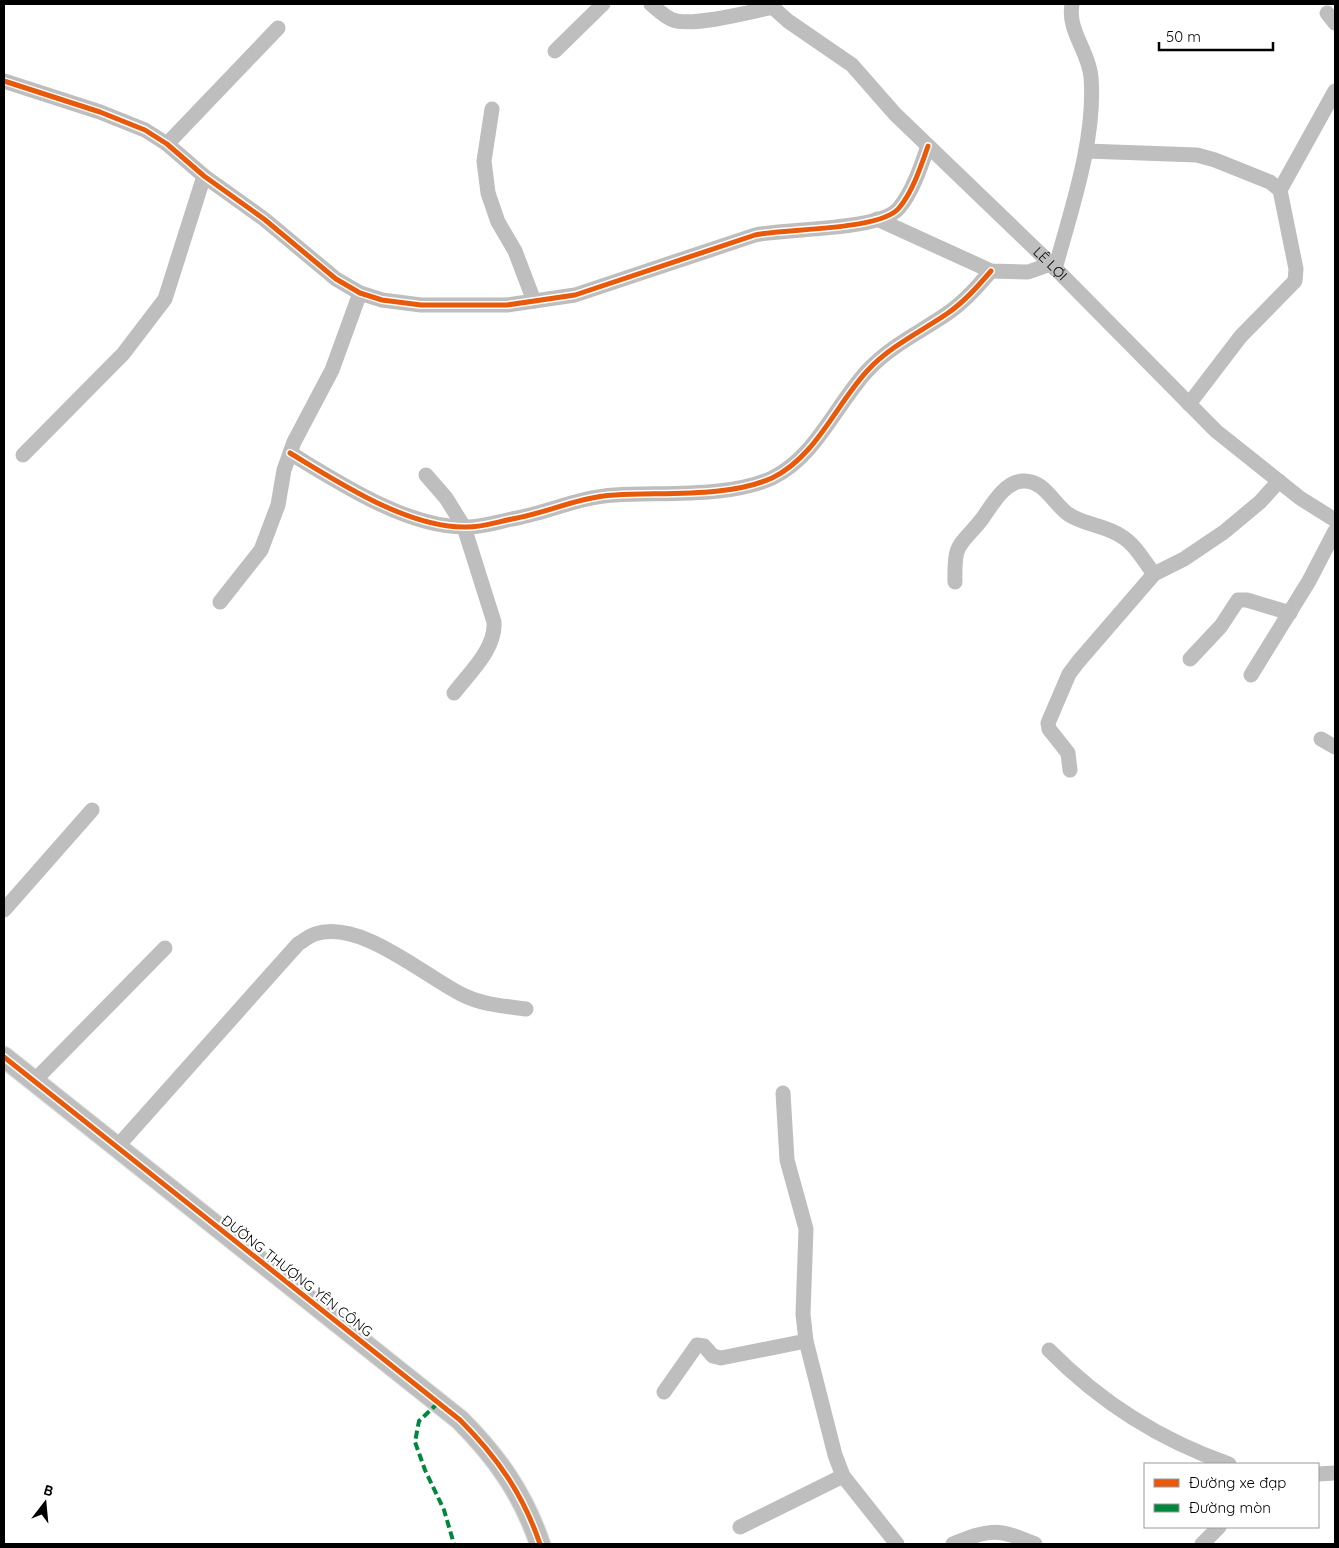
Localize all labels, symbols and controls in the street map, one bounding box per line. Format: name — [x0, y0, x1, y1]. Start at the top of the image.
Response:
scale bar — [1159, 20, 1273, 52]
text: 50 m — [1166, 27, 1201, 46]
street label: LÊ LỢI — [1029, 243, 1071, 284]
street label: ĐƯỜNG THƯỢNG YÊN CÔNG — [218, 1211, 376, 1341]
legend — [1144, 1463, 1319, 1528]
text: Đường xe đạp — [1189, 1473, 1286, 1492]
north arrow — [20, 1478, 70, 1528]
text: B — [42, 1481, 55, 1500]
text: Đường mòn — [1189, 1498, 1271, 1517]

